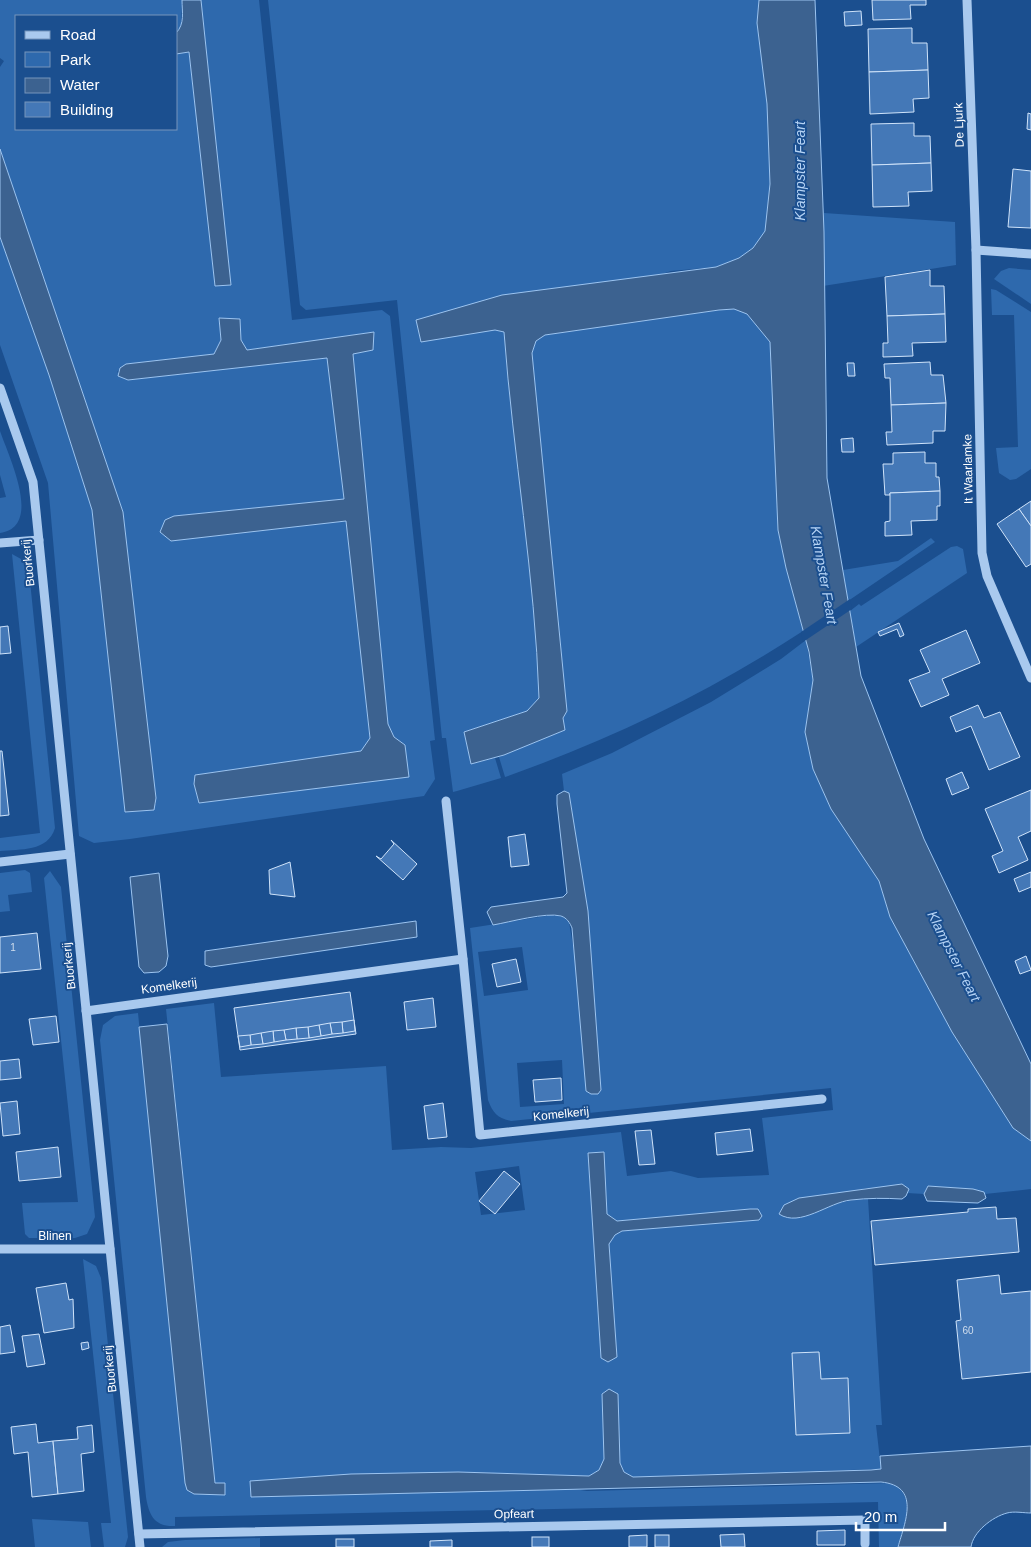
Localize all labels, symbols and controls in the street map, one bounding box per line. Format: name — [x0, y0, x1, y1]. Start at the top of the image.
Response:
legend — [15, 15, 178, 130]
text: Road — [60, 26, 96, 43]
text: Park — [60, 51, 91, 68]
text: Water — [60, 76, 99, 93]
text: Building — [60, 101, 113, 118]
street label: De Ljurk — [951, 101, 967, 148]
water label: Klampster Feart — [792, 120, 808, 221]
street label: It Waarlamke — [960, 433, 976, 504]
water label: Klampster Feart — [807, 525, 841, 627]
street label: Buorkerij — [19, 539, 37, 587]
water label: Klampster Feart — [924, 908, 984, 1005]
house number: 1 — [10, 942, 16, 953]
street label: Buorkerij — [60, 942, 78, 990]
street label: Komelkerij — [140, 975, 198, 997]
street label: Komelkerij — [532, 1104, 590, 1124]
street label: Blinen — [38, 1229, 72, 1243]
house number: 60 — [962, 1325, 974, 1336]
street label: Buorkerij — [101, 1345, 119, 1393]
scale bar — [856, 1500, 945, 1532]
street label: Opfeart — [494, 1507, 535, 1521]
text: 20 m — [864, 1508, 897, 1525]

